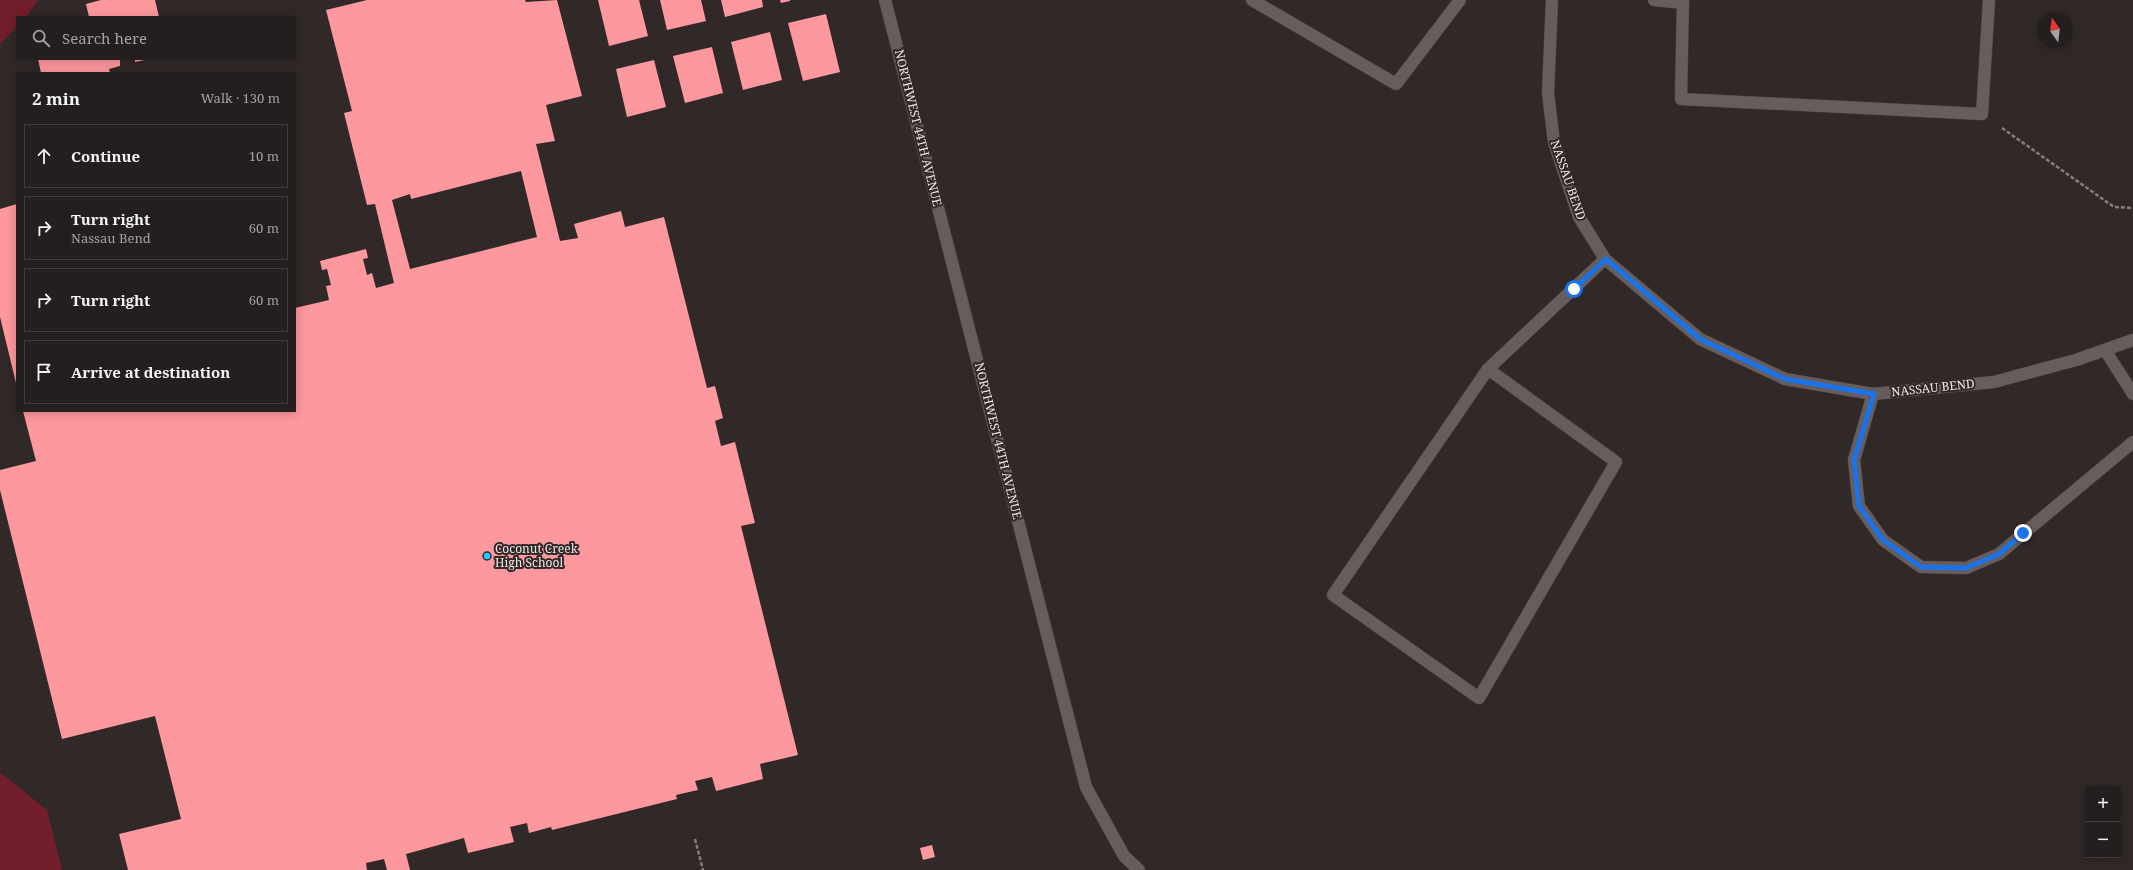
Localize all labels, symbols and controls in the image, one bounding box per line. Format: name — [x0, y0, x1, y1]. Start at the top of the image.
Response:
north arrow — [2037, 12, 2073, 48]
search box — [16, 16, 296, 60]
icon: search — [30, 27, 52, 49]
text: Search here — [62, 28, 147, 48]
street label: NORTHWEST 44TH AVENUE — [891, 48, 946, 208]
text: 2 min — [32, 87, 80, 110]
text: Walk · 130 m — [201, 89, 280, 107]
street label: NASSAU BEND — [1547, 138, 1590, 222]
icon: ahead — [33, 145, 55, 167]
text: Continue — [71, 146, 140, 166]
text: 10 m — [249, 147, 279, 165]
text: Turn right — [71, 209, 150, 229]
icon: right — [33, 217, 55, 239]
text: 60 m — [249, 219, 279, 237]
text: Nassau Bend — [71, 229, 151, 247]
route start — [1565, 280, 1583, 298]
icon: right — [33, 289, 55, 311]
text: Turn right — [71, 290, 150, 310]
text: 60 m — [249, 291, 279, 309]
icon: arrive — [33, 361, 55, 383]
street label: NORTHWEST 44TH AVENUE — [971, 361, 1026, 521]
text: Arrive at destination — [71, 362, 230, 382]
street label: NASSAU BEND — [1890, 375, 1976, 400]
route end — [2014, 524, 2032, 542]
place label: Coconut Creek High School — [495, 540, 579, 571]
marker: Coconut Creek High School — [482, 551, 492, 561]
map controls — [2085, 786, 2121, 858]
button: + — [2085, 786, 2121, 822]
button: − — [2085, 822, 2121, 858]

